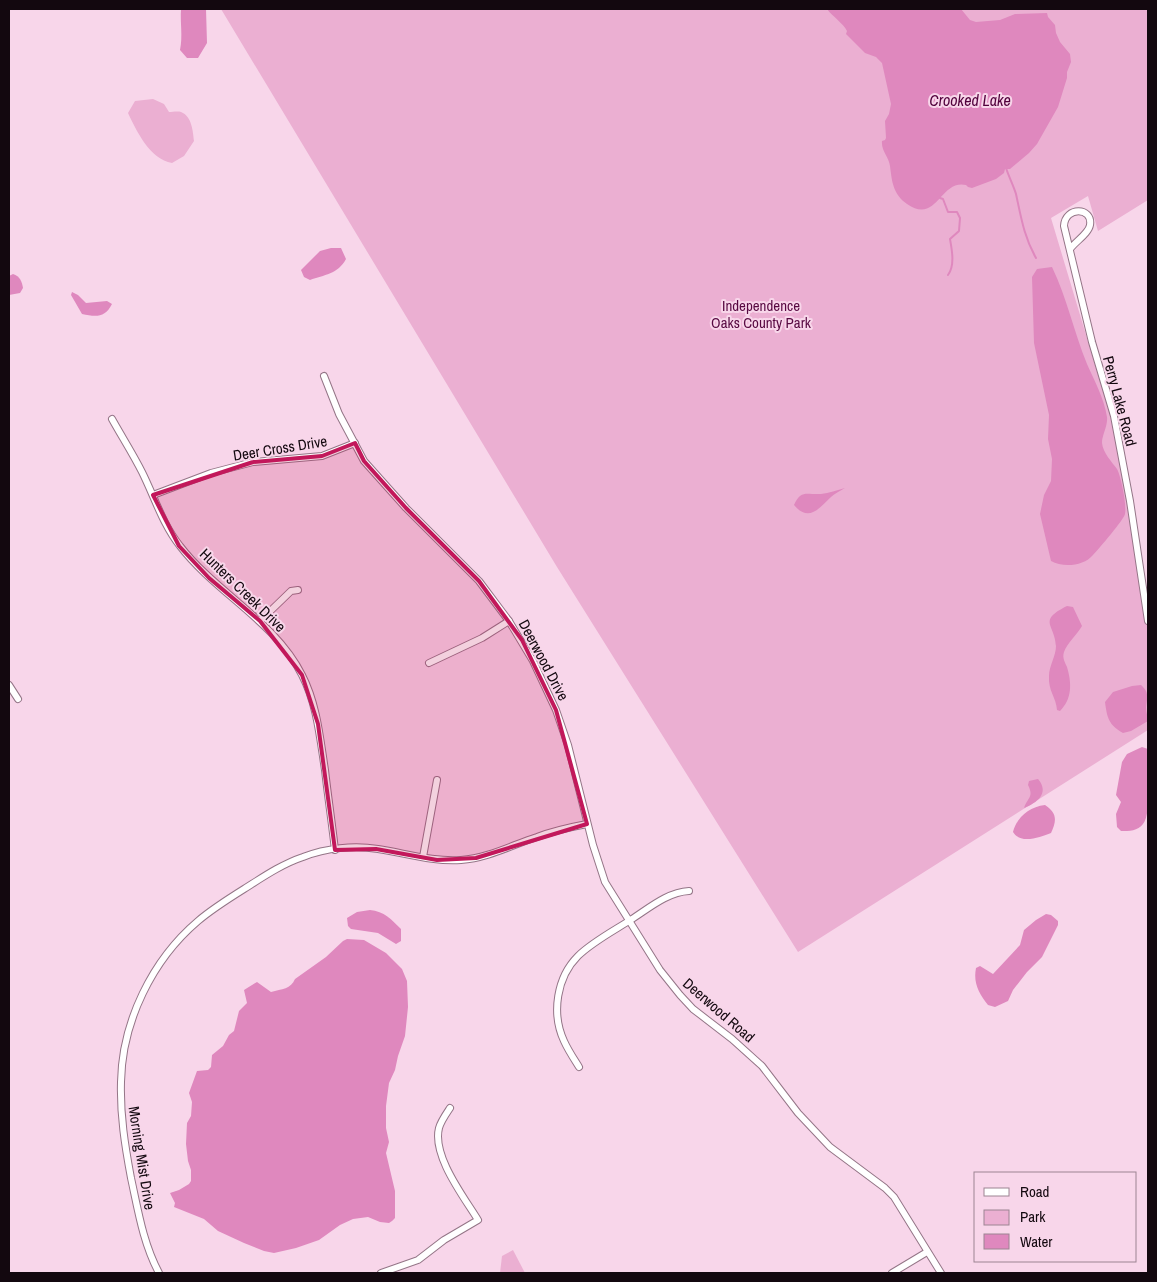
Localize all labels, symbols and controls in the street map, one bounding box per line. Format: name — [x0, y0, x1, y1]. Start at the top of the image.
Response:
water label: Crooked Lake — [929, 89, 1011, 111]
park label: Independence Oaks County Park — [711, 295, 812, 333]
street label: Perry Lake Road — [1098, 354, 1142, 448]
street label: Deer Cross Drive — [231, 430, 329, 466]
street label: Hunters Creek Drive — [195, 544, 291, 637]
street label: Deerwood Drive — [514, 616, 574, 704]
street label: Deerwood Road — [679, 973, 759, 1047]
street label: Morning Mist Drive — [123, 1105, 161, 1211]
legend — [974, 1172, 1137, 1262]
text: Road — [1020, 1181, 1049, 1202]
text: Park — [1020, 1206, 1046, 1227]
text: Water — [1020, 1231, 1052, 1252]

